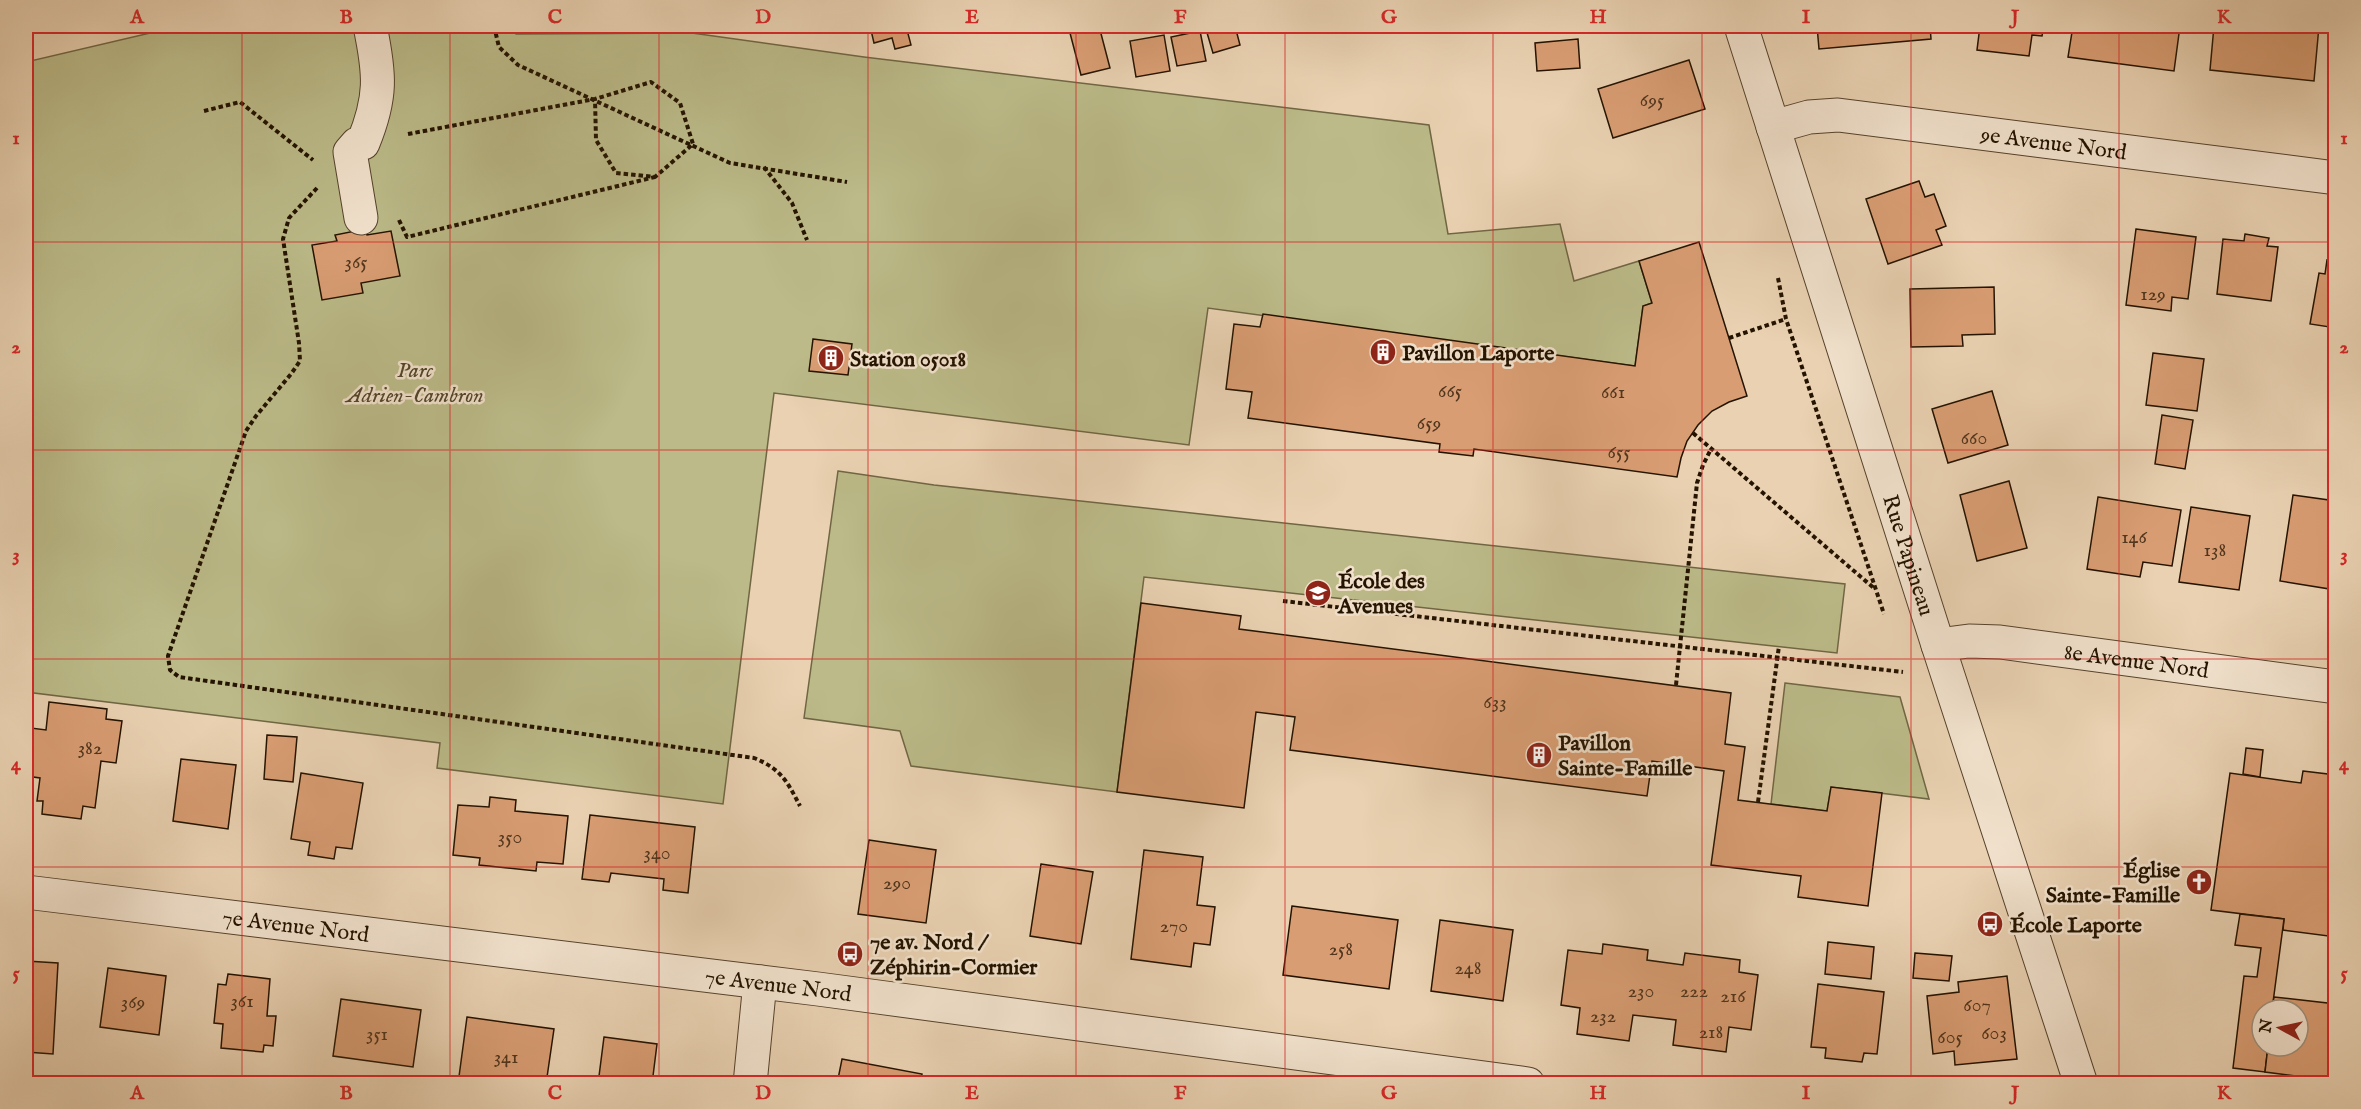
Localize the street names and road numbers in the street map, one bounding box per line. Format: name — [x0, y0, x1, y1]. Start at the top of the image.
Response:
street label: 9e Avenue Nord — [1978, 121, 2128, 167]
street label: Rue Papineau — [1875, 491, 1940, 620]
street label: 8e Avenue Nord — [2062, 639, 2211, 686]
street label: 7e Avenue Nord — [221, 904, 371, 950]
street label: 7e Avenue Nord — [703, 963, 853, 1009]

